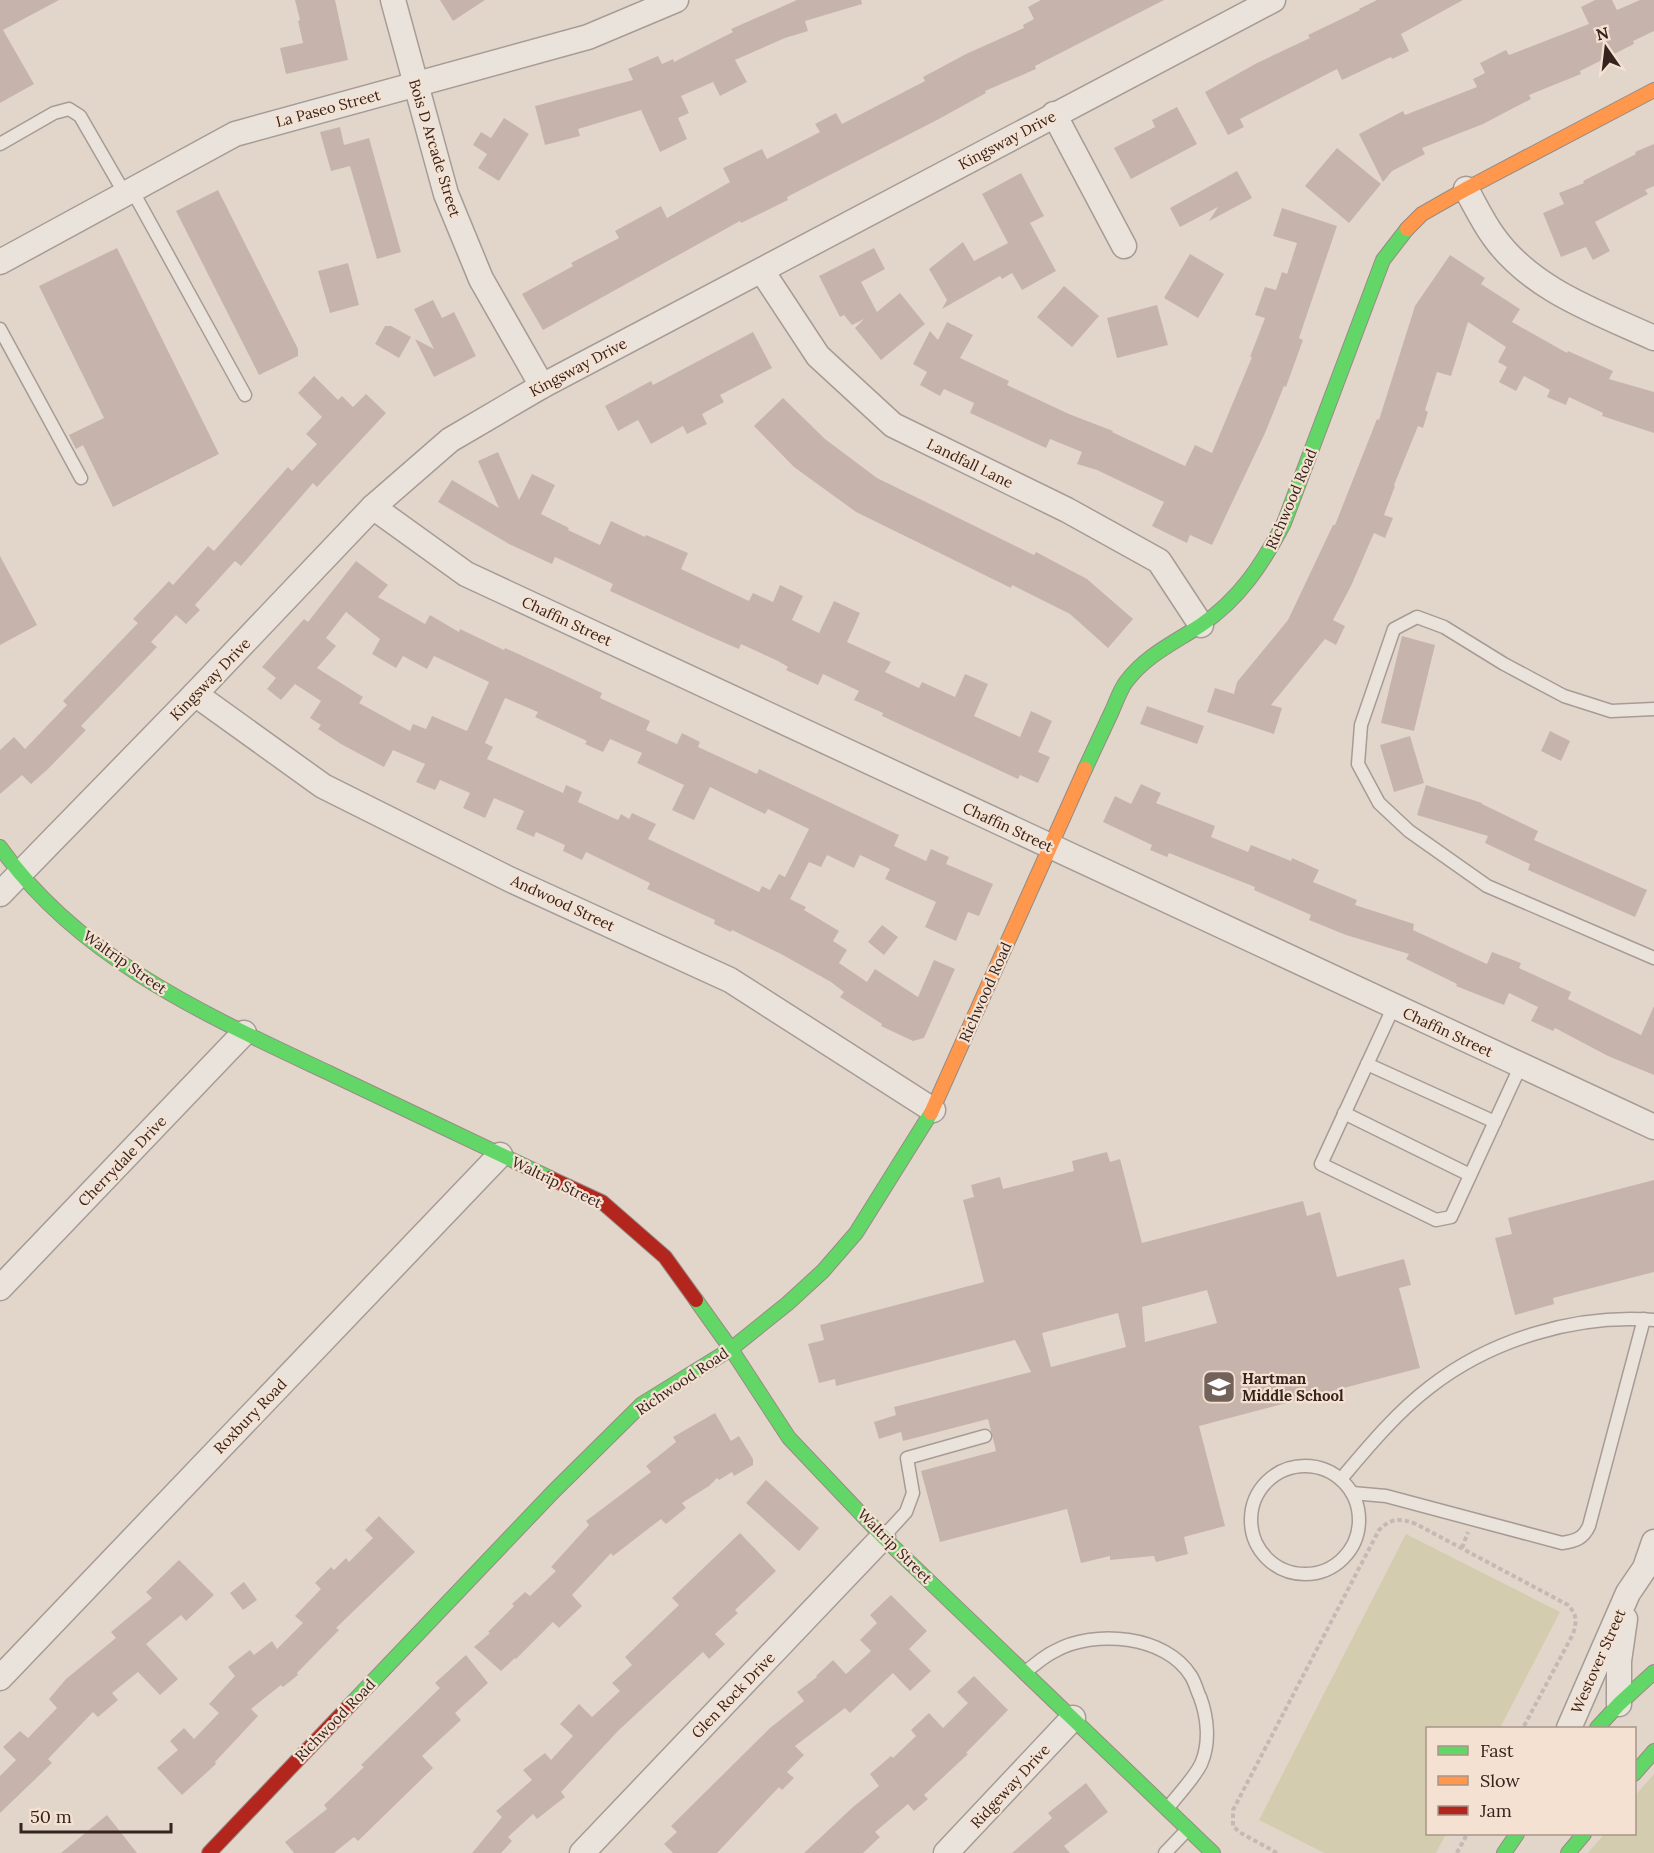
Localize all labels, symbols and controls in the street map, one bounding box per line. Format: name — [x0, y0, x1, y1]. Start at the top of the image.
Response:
north arrow — [1576, 18, 1636, 78]
text: N — [1594, 22, 1611, 45]
street label: Bois D Arcade Street — [405, 77, 465, 220]
street label: La Paseo Street — [274, 85, 383, 131]
street label: Kingsway Drive — [955, 106, 1059, 174]
street label: Kingsway Drive — [526, 333, 630, 401]
street label: Landfall Lane — [924, 434, 1016, 492]
street label: Richwood Road — [1261, 446, 1321, 552]
street label: Chaffin Street — [519, 592, 615, 650]
street label: Kingsway Drive — [166, 634, 254, 724]
street label: Chaffin Street — [960, 798, 1056, 856]
street label: Andwood Street — [507, 870, 618, 935]
street label: Waltrip Street — [79, 926, 171, 998]
street label: Richwood Road — [954, 939, 1016, 1045]
street label: Chaffin Street — [1400, 1003, 1496, 1061]
street label: Cherrydale Drive — [74, 1112, 170, 1210]
street label: Waltrip Street — [509, 1152, 605, 1212]
street label: Richwood Road — [632, 1343, 732, 1419]
school or university icon: Hartman Middle School — [1201, 1369, 1237, 1405]
place label: Hartman Middle School — [1242, 1369, 1344, 1405]
street label: Roxbury Road — [209, 1374, 291, 1458]
street label: Waltrip Street — [854, 1505, 937, 1588]
street label: Westover Street — [1566, 1606, 1630, 1716]
street label: Glen Rock Drive — [687, 1648, 779, 1742]
street label: Richwood Road — [291, 1675, 379, 1765]
legend — [1426, 1727, 1636, 1835]
text: Fast — [1480, 1739, 1514, 1762]
street label: Ridgeway Drive — [966, 1740, 1054, 1832]
text: Slow — [1480, 1769, 1520, 1792]
scale bar — [21, 1796, 171, 1834]
text: Jam — [1479, 1799, 1512, 1822]
text: 50 m — [30, 1805, 72, 1828]

